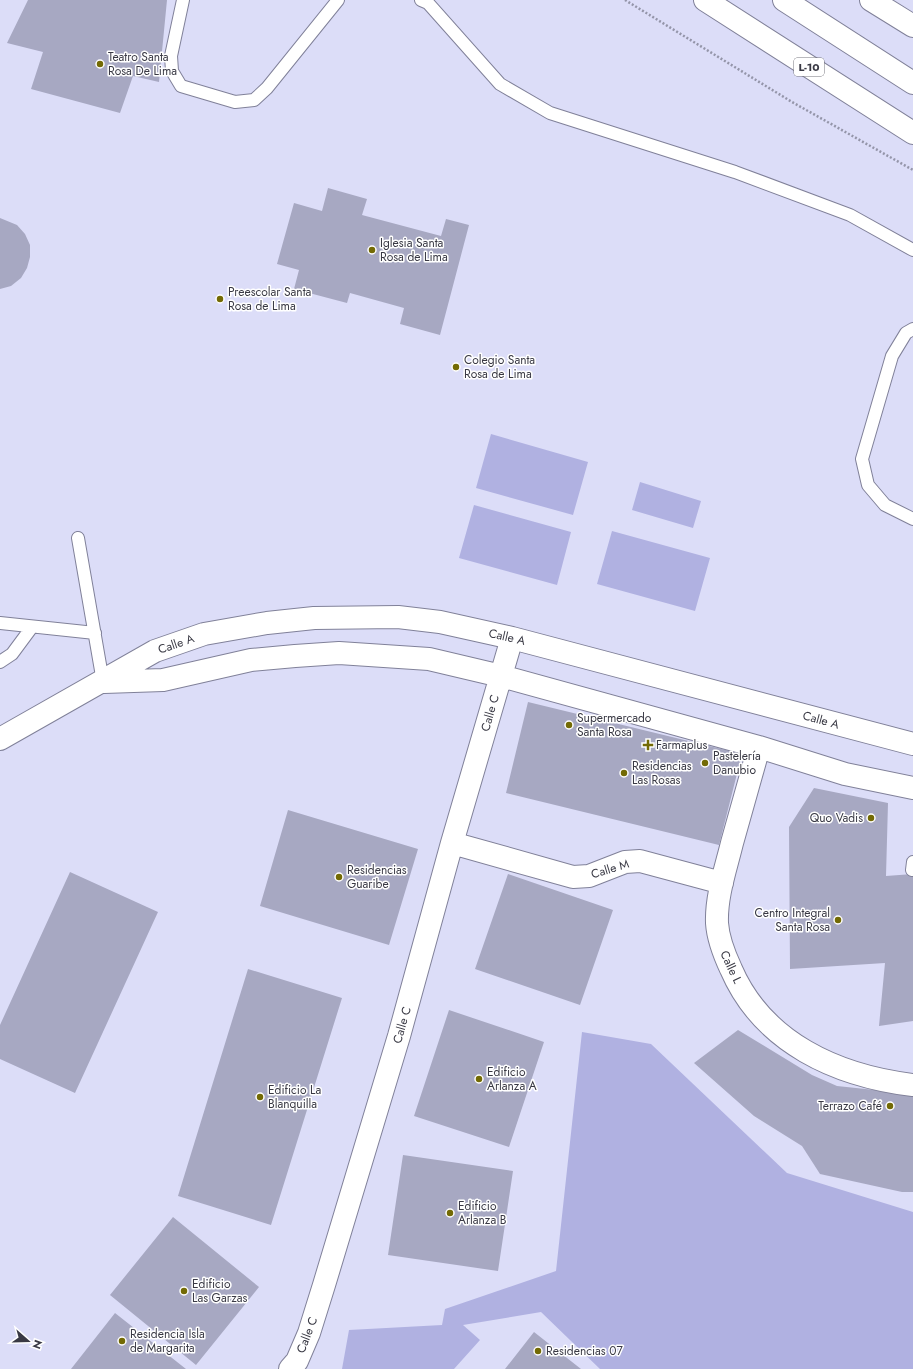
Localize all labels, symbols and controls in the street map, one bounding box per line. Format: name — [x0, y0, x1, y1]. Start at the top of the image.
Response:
place label: Teatro Santa Rosa De Lima — [108, 48, 177, 80]
road number: L-10 — [794, 58, 824, 76]
marker: Teatro Santa Rosa De Lima — [95, 59, 105, 69]
place label: Iglesia Santa Rosa de Lima — [380, 234, 448, 266]
marker: Iglesia Santa Rosa de Lima — [367, 245, 377, 255]
place label: Preescolar Santa Rosa de Lima — [228, 283, 312, 315]
marker: Preescolar Santa Rosa de Lima — [215, 294, 225, 304]
place label: Colegio Santa Rosa de Lima — [464, 351, 535, 383]
marker: Colegio Santa Rosa de Lima — [451, 362, 461, 372]
street label: Calle A — [487, 624, 527, 650]
street label: Calle A — [155, 629, 197, 659]
street label: Calle C — [476, 692, 504, 734]
street label: Calle A — [801, 706, 841, 734]
place label: Supermercado Santa Rosa — [577, 709, 652, 741]
marker: Supermercado Santa Rosa — [564, 720, 574, 730]
place label: Farmaplus — [656, 736, 708, 754]
marker: Farmaplus — [643, 740, 653, 750]
place label: Pastelería Danubio — [713, 747, 761, 779]
place label: Residencias Las Rosas — [632, 757, 692, 789]
marker: Pastelería Danubio — [700, 758, 710, 768]
marker: Residencias Las Rosas — [619, 768, 629, 778]
place label: Quo Vadis — [810, 809, 863, 827]
marker: Quo Vadis — [866, 813, 876, 823]
street label: Calle M — [589, 855, 632, 883]
place label: Residencias Guaribe — [347, 861, 407, 893]
marker: Residencias Guaribe — [334, 872, 344, 882]
place label: Centro Integral Santa Rosa — [755, 904, 830, 936]
marker: Centro Integral Santa Rosa — [833, 915, 843, 925]
street label: Calle L — [716, 947, 747, 987]
street label: Calle C — [388, 1004, 416, 1046]
place label: Edificio Arlanza A — [487, 1063, 537, 1095]
marker: Edificio Arlanza A — [474, 1074, 484, 1084]
place label: Edificio La Blanquilla — [268, 1081, 322, 1113]
marker: Edificio La Blanquilla — [255, 1092, 265, 1102]
place label: Terrazo Café — [818, 1097, 882, 1115]
marker: Terrazo Café — [885, 1101, 895, 1111]
place label: Edificio Arlanza B — [458, 1197, 507, 1229]
marker: Edificio Arlanza B — [445, 1208, 455, 1218]
place label: Edificio Las Garzas — [192, 1275, 247, 1307]
marker: Edificio Las Garzas — [179, 1286, 189, 1296]
street label: Calle C — [292, 1314, 322, 1356]
north arrow — [8, 1321, 48, 1361]
place label: Residencia Isla de Margarita — [130, 1325, 205, 1357]
marker: Residencia Isla de Margarita — [117, 1336, 127, 1346]
text: N — [28, 1338, 46, 1351]
place label: Residencias 07 — [546, 1342, 623, 1360]
marker: Residencias 07 — [533, 1346, 543, 1356]

